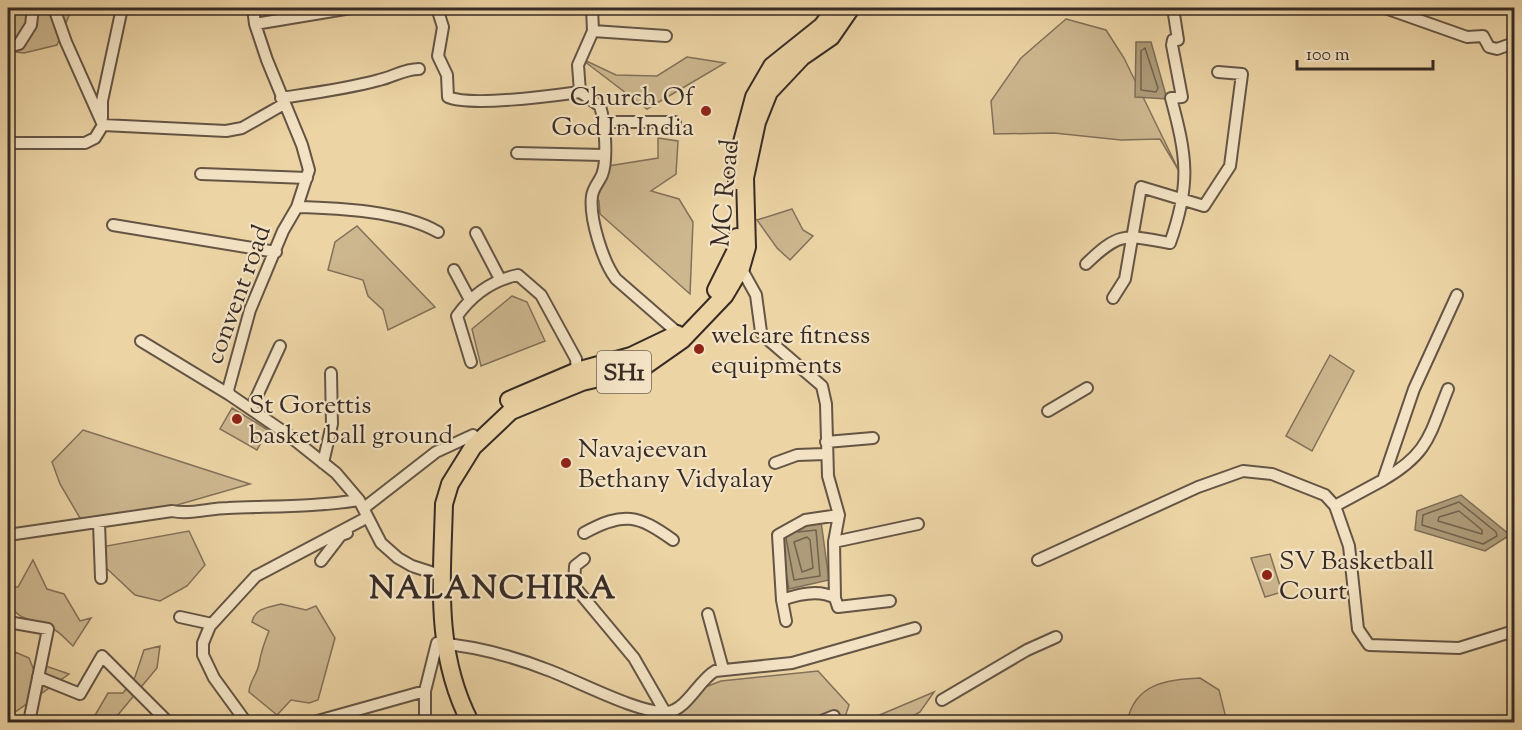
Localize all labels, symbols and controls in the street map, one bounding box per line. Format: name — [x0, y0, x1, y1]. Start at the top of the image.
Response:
scale bar — [1297, 33, 1434, 71]
text: 100 m — [1306, 43, 1350, 69]
place label: Church Of God In India — [551, 80, 695, 147]
marker: Church Of God In India — [699, 104, 713, 118]
street label: MC Road — [703, 137, 750, 249]
street label: convent road — [197, 220, 282, 369]
place label: welcare fitness equipments — [711, 318, 870, 385]
marker: welcare fitness equipments — [692, 342, 706, 356]
road number: SH1 — [597, 351, 651, 393]
place label: St Gorettis basket ball ground — [249, 388, 454, 455]
marker: St Gorettis basket ball ground — [230, 412, 244, 426]
place label: Navajeevan Bethany Vidyalay — [578, 432, 774, 499]
marker: Navajeevan Bethany Vidyalay — [559, 456, 573, 470]
place label: SV Basketball Court — [1279, 544, 1434, 611]
district label: NALANCHIRA — [369, 567, 617, 613]
marker: SV Basketball Court — [1260, 568, 1274, 582]

